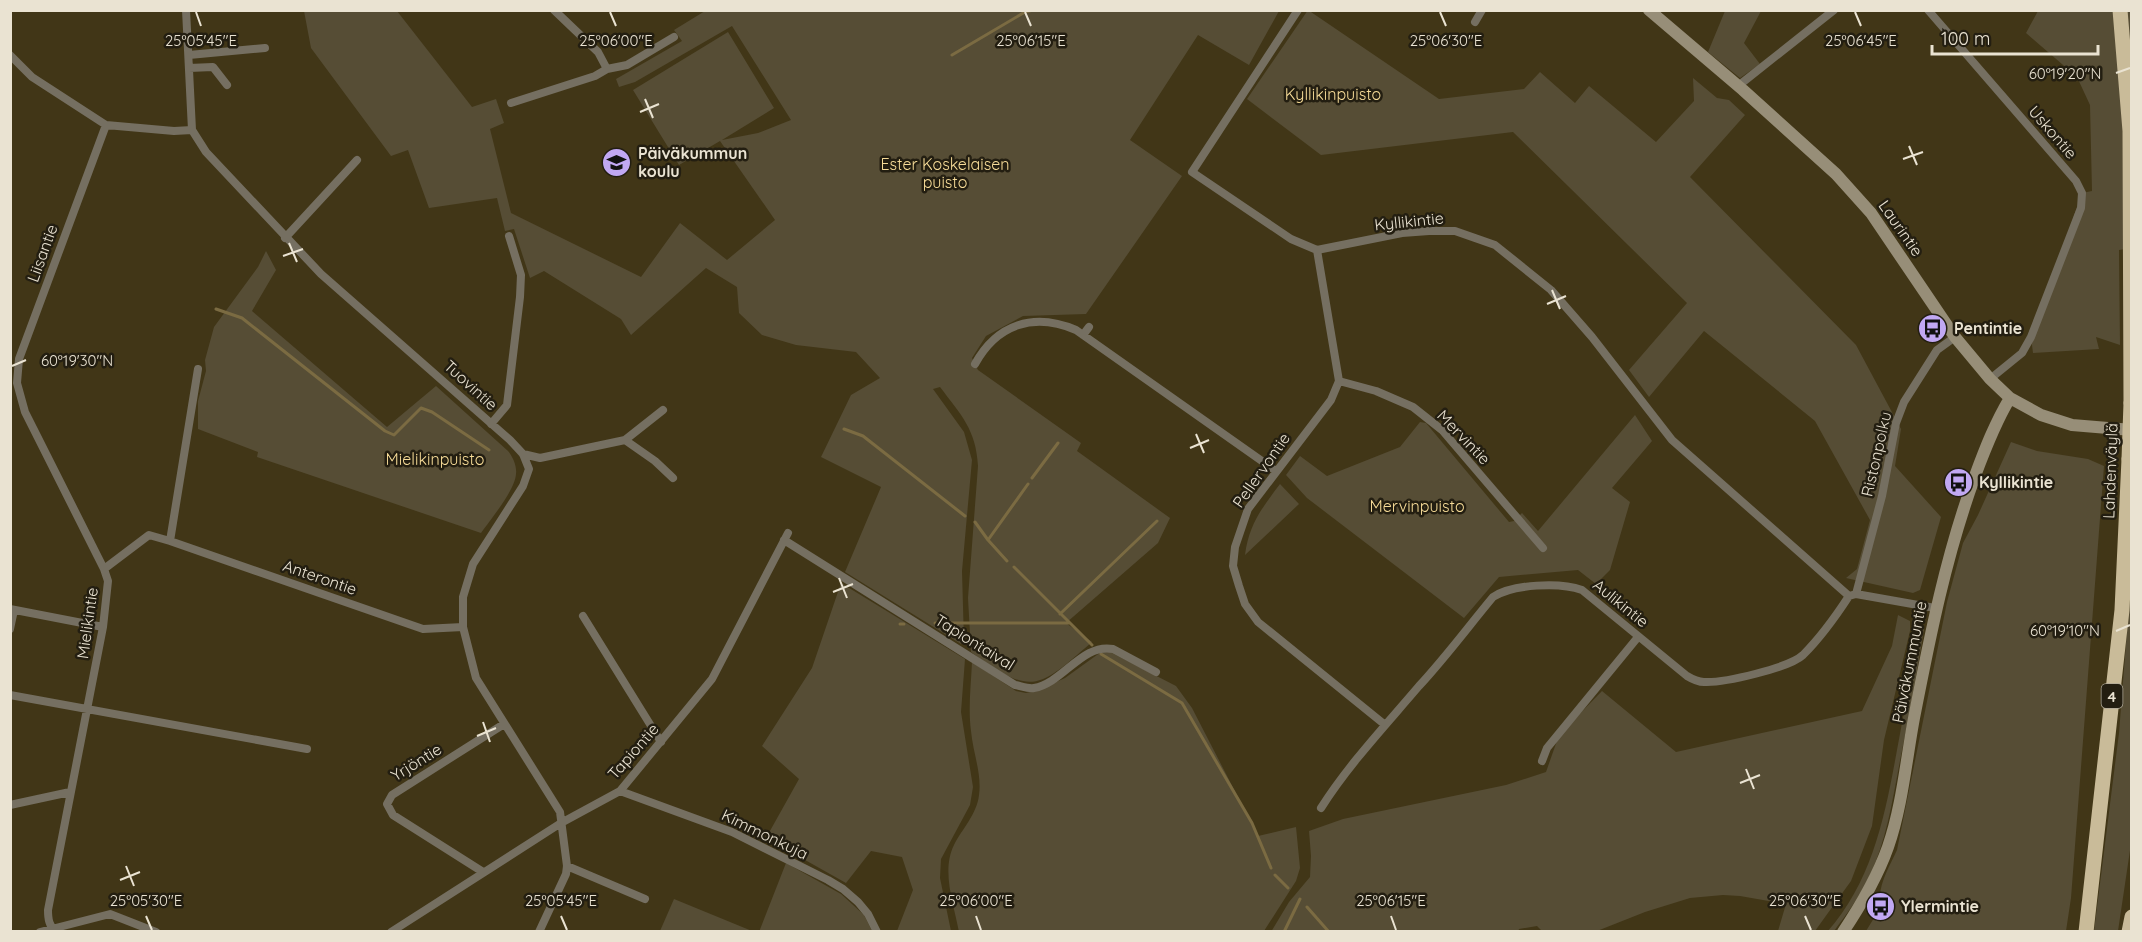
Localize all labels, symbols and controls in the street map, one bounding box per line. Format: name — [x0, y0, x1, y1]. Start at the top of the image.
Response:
scale bar — [1932, 18, 2098, 56]
text: 100 m — [1941, 27, 1990, 50]
text: 25°05'45"E — [165, 31, 237, 50]
text: 25°06'00"E — [579, 31, 653, 50]
text: 25°06'15"E — [996, 31, 1066, 50]
text: 25°06'30"E — [1410, 31, 1482, 50]
text: 25°06'45"E — [1825, 31, 1897, 50]
text: 60°19'20"N — [2029, 64, 2101, 83]
park label: Kyllikinpuisto — [1285, 84, 1381, 104]
street label: Uskontie — [2024, 101, 2082, 163]
place label: Päiväkummun koulu — [638, 143, 747, 181]
school or university icon: Päiväkummun koulu — [601, 146, 633, 178]
park label: Ester Koskelaisen puisto — [881, 154, 1009, 192]
street label: Laurintie — [1874, 196, 1928, 260]
street label: Kyllikintie — [1373, 207, 1445, 235]
street label: Liisantie — [22, 221, 62, 285]
bus stop icon: Pentintie — [1917, 312, 1949, 344]
place label: Pentintie — [1954, 318, 2022, 338]
text: 60°19'30"N — [41, 351, 113, 370]
street label: Tuovintie — [440, 356, 502, 414]
street label: Mervintie — [1433, 406, 1495, 468]
street label: Ristonpolku — [1857, 410, 1895, 498]
street label: Lahdenväylä — [2098, 423, 2122, 519]
street label: Pellervontie — [1228, 429, 1294, 511]
park label: Mielikinpuisto — [386, 449, 484, 469]
bus stop icon: Kyllikintie — [1942, 466, 1974, 498]
place label: Kyllikintie — [1979, 472, 2053, 492]
park label: Mervinpuisto — [1369, 496, 1465, 516]
street label: Anterontie — [281, 555, 359, 599]
street label: Aulikintie — [1589, 575, 1653, 631]
street label: Mielikintie — [72, 586, 102, 660]
street label: Päiväkummuntie — [1887, 599, 1931, 725]
street label: Tapiontaival — [931, 610, 1019, 674]
text: 60°19'10"N — [2030, 621, 2100, 640]
road number: 4 — [2102, 684, 2122, 708]
street label: Tapiontie — [603, 719, 663, 783]
street label: Yrjöntie — [387, 739, 445, 785]
street label: Kimmonkuja — [718, 804, 812, 864]
bus stop icon: Ylermintie — [1864, 890, 1896, 922]
text: 25°05'30"E — [110, 891, 182, 910]
text: 25°05'45"E — [525, 891, 597, 910]
text: 25°06'00"E — [939, 891, 1013, 910]
text: 25°06'15"E — [1356, 891, 1426, 910]
text: 25°06'30"E — [1769, 891, 1841, 910]
place label: Ylermintie — [1901, 896, 1979, 916]

